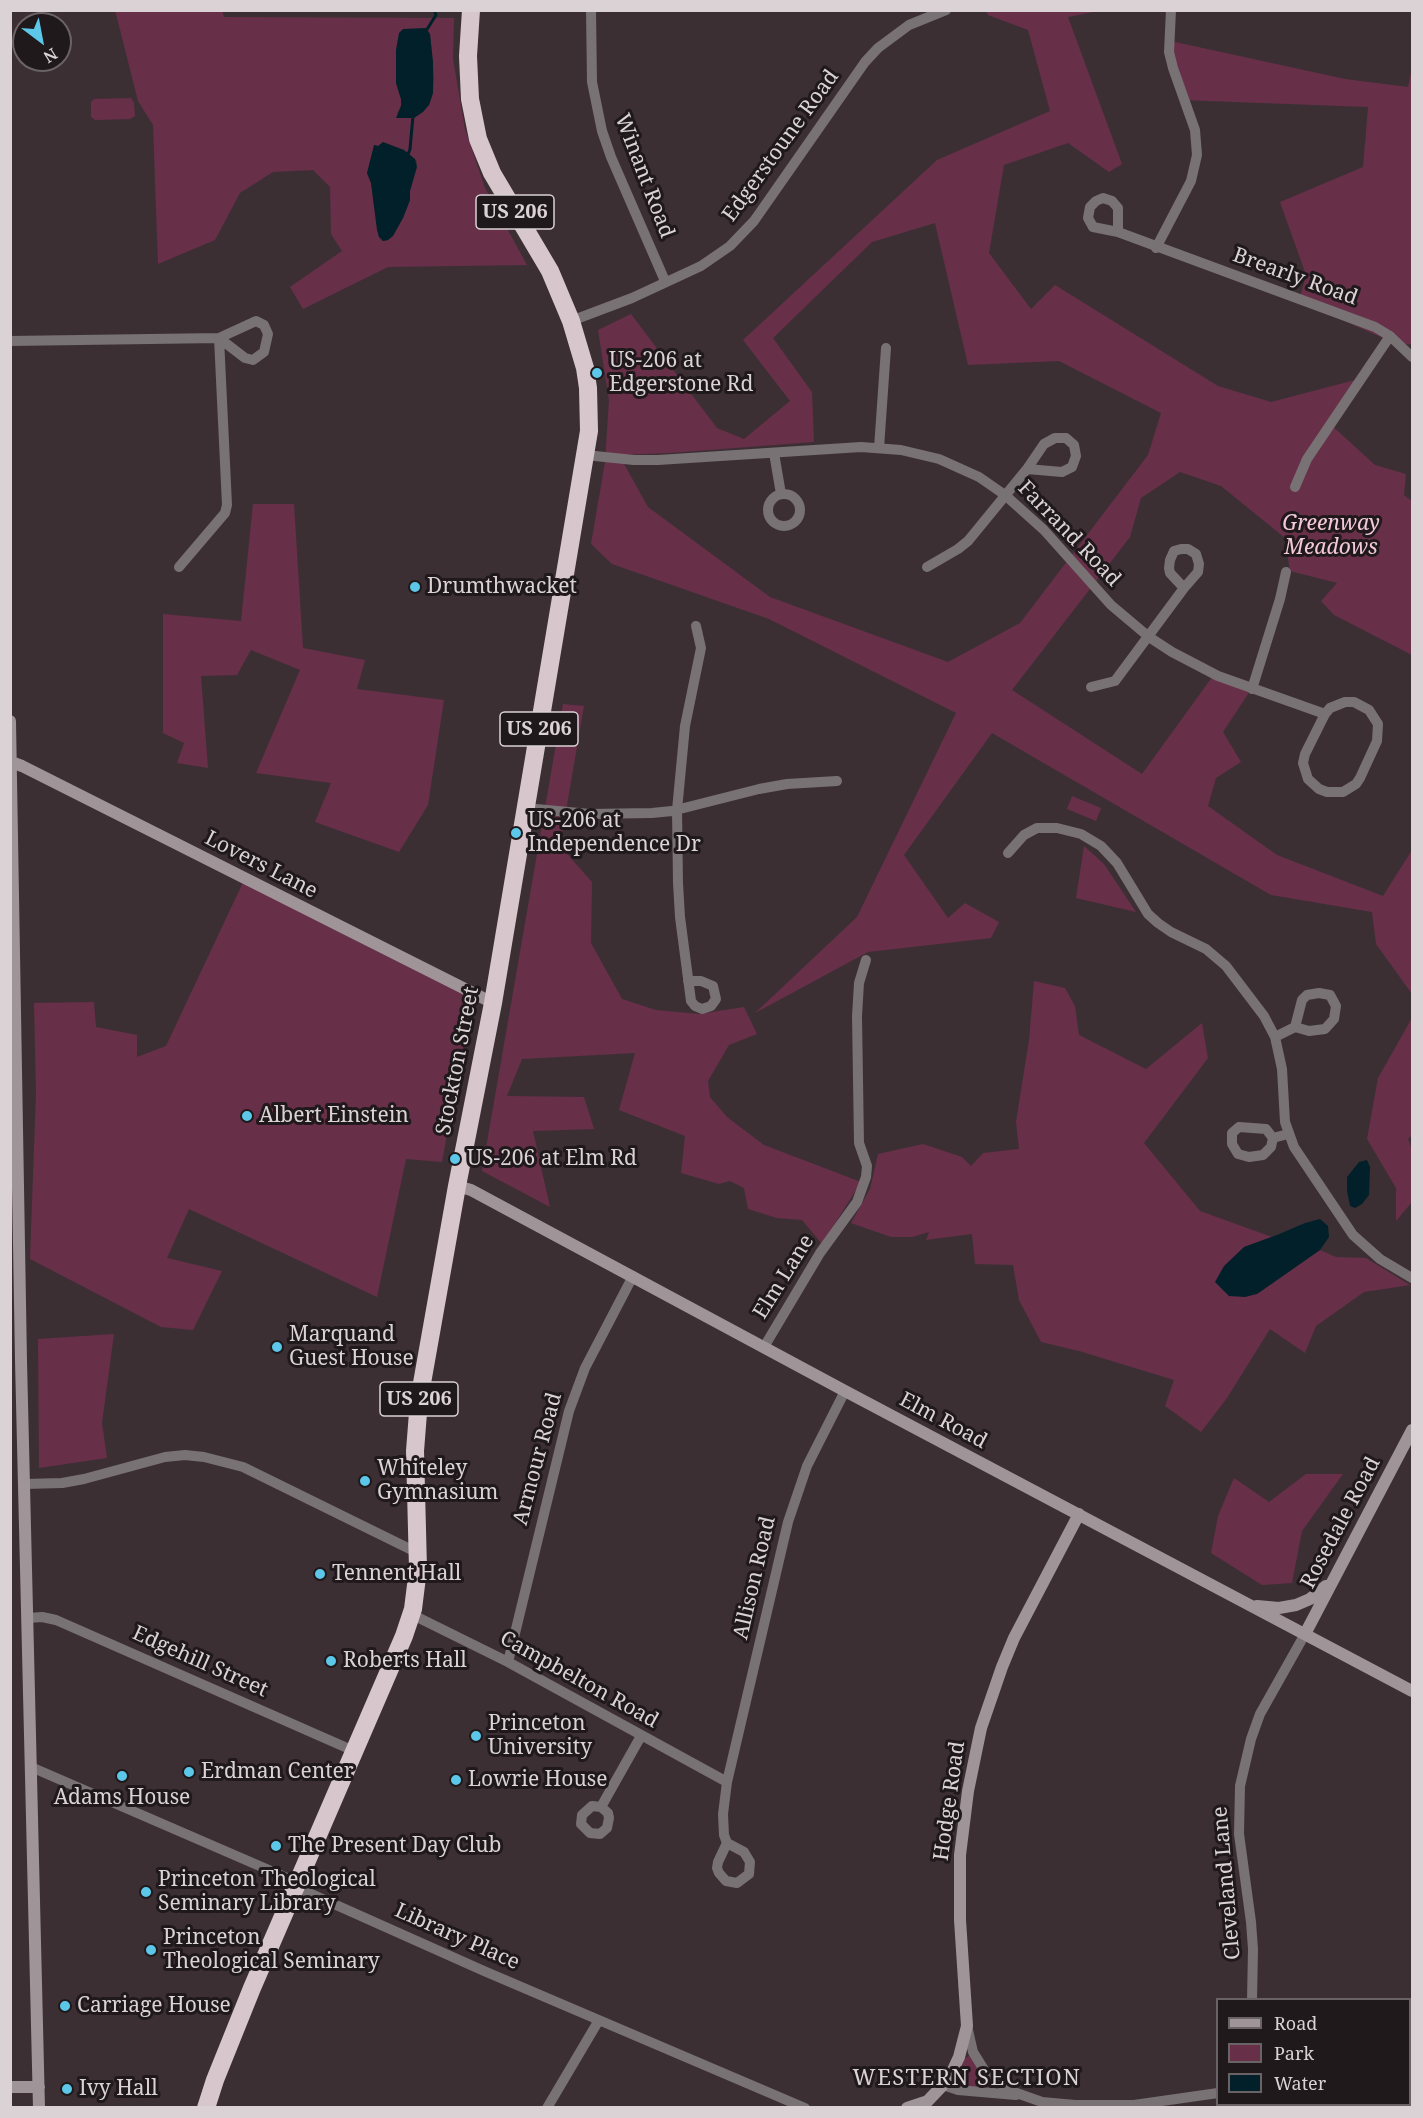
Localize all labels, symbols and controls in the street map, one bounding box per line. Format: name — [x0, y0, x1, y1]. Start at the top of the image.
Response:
north arrow — [12, 12, 72, 72]
text: N — [39, 43, 62, 68]
street label: Edgerstoune Road — [717, 65, 845, 227]
street label: Winant Road — [609, 110, 679, 242]
road number: US 206 — [476, 195, 554, 229]
street label: Brearly Road — [1229, 243, 1361, 311]
place label: US-206 at Edgerstone Rd — [609, 348, 753, 398]
marker: US-206 at Edgerstone Rd — [590, 366, 604, 380]
street label: Farrand Road — [1012, 476, 1126, 592]
park label: Greenway Meadows — [1282, 511, 1380, 561]
place label: Drumthwacket — [427, 574, 577, 600]
marker: Drumthwacket — [408, 580, 422, 594]
road number: US 206 — [500, 712, 578, 746]
place label: US-206 at Independence Dr — [528, 808, 701, 858]
street label: Lovers Lane — [200, 826, 322, 904]
marker: US-206 at Independence Dr — [509, 826, 523, 840]
street label: Stockton Street — [431, 985, 485, 1137]
place label: Albert Einstein — [259, 1103, 409, 1129]
marker: Albert Einstein — [240, 1109, 254, 1123]
place label: US-206 at Elm Rd — [467, 1146, 637, 1172]
marker: US-206 at Elm Rd — [448, 1152, 462, 1166]
street label: Elm Lane — [748, 1230, 820, 1324]
place label: Marquand Guest House — [289, 1322, 414, 1372]
marker: Marquand Guest House — [270, 1340, 284, 1354]
road number: US 206 — [380, 1382, 458, 1416]
street label: Elm Road — [895, 1387, 991, 1455]
street label: Armour Road — [508, 1390, 568, 1528]
street label: Rosedale Road — [1296, 1453, 1386, 1593]
place label: Whiteley Gymnasium — [377, 1456, 498, 1506]
marker: Whiteley Gymnasium — [358, 1474, 372, 1488]
street label: Allison Road — [729, 1514, 781, 1642]
place label: Tennent Hall — [332, 1561, 461, 1587]
marker: Tennent Hall — [313, 1567, 327, 1581]
street label: Edgehill Street — [128, 1621, 272, 1703]
street label: Campbelton Road — [495, 1626, 663, 1734]
place label: Roberts Hall — [343, 1648, 467, 1674]
marker: Roberts Hall — [324, 1654, 338, 1668]
place label: Princeton University — [488, 1711, 592, 1761]
marker: Princeton University — [469, 1729, 483, 1743]
street label: Hodge Road — [929, 1740, 971, 1862]
place label: Erdman Center — [201, 1759, 354, 1785]
marker: Erdman Center — [182, 1765, 196, 1779]
place label: Lowrie House — [468, 1767, 607, 1793]
marker: Adams House — [115, 1769, 129, 1783]
marker: Lowrie House — [449, 1773, 463, 1787]
place label: Adams House — [54, 1785, 190, 1811]
street label: Cleveland Lane — [1208, 1805, 1246, 1961]
place label: The Present Day Club — [288, 1833, 501, 1859]
marker: The Present Day Club — [269, 1839, 283, 1853]
place label: Princeton Theological Seminary Library — [158, 1867, 376, 1917]
marker: Princeton Theological Seminary Library — [139, 1885, 153, 1899]
street label: Library Place — [391, 1898, 523, 1976]
place label: Princeton Theological Seminary — [163, 1925, 380, 1975]
marker: Princeton Theological Seminary — [144, 1943, 158, 1957]
place label: Carriage House — [77, 1993, 231, 2019]
legend — [1216, 1998, 1411, 2106]
marker: Carriage House — [58, 1999, 72, 2013]
text: Road — [1274, 2011, 1317, 2035]
text: Park — [1274, 2041, 1314, 2065]
district label: WESTERN SECTION — [853, 2066, 1081, 2092]
text: Water — [1274, 2071, 1326, 2095]
place label: Ivy Hall — [79, 2076, 158, 2102]
marker: Ivy Hall — [60, 2082, 74, 2096]

